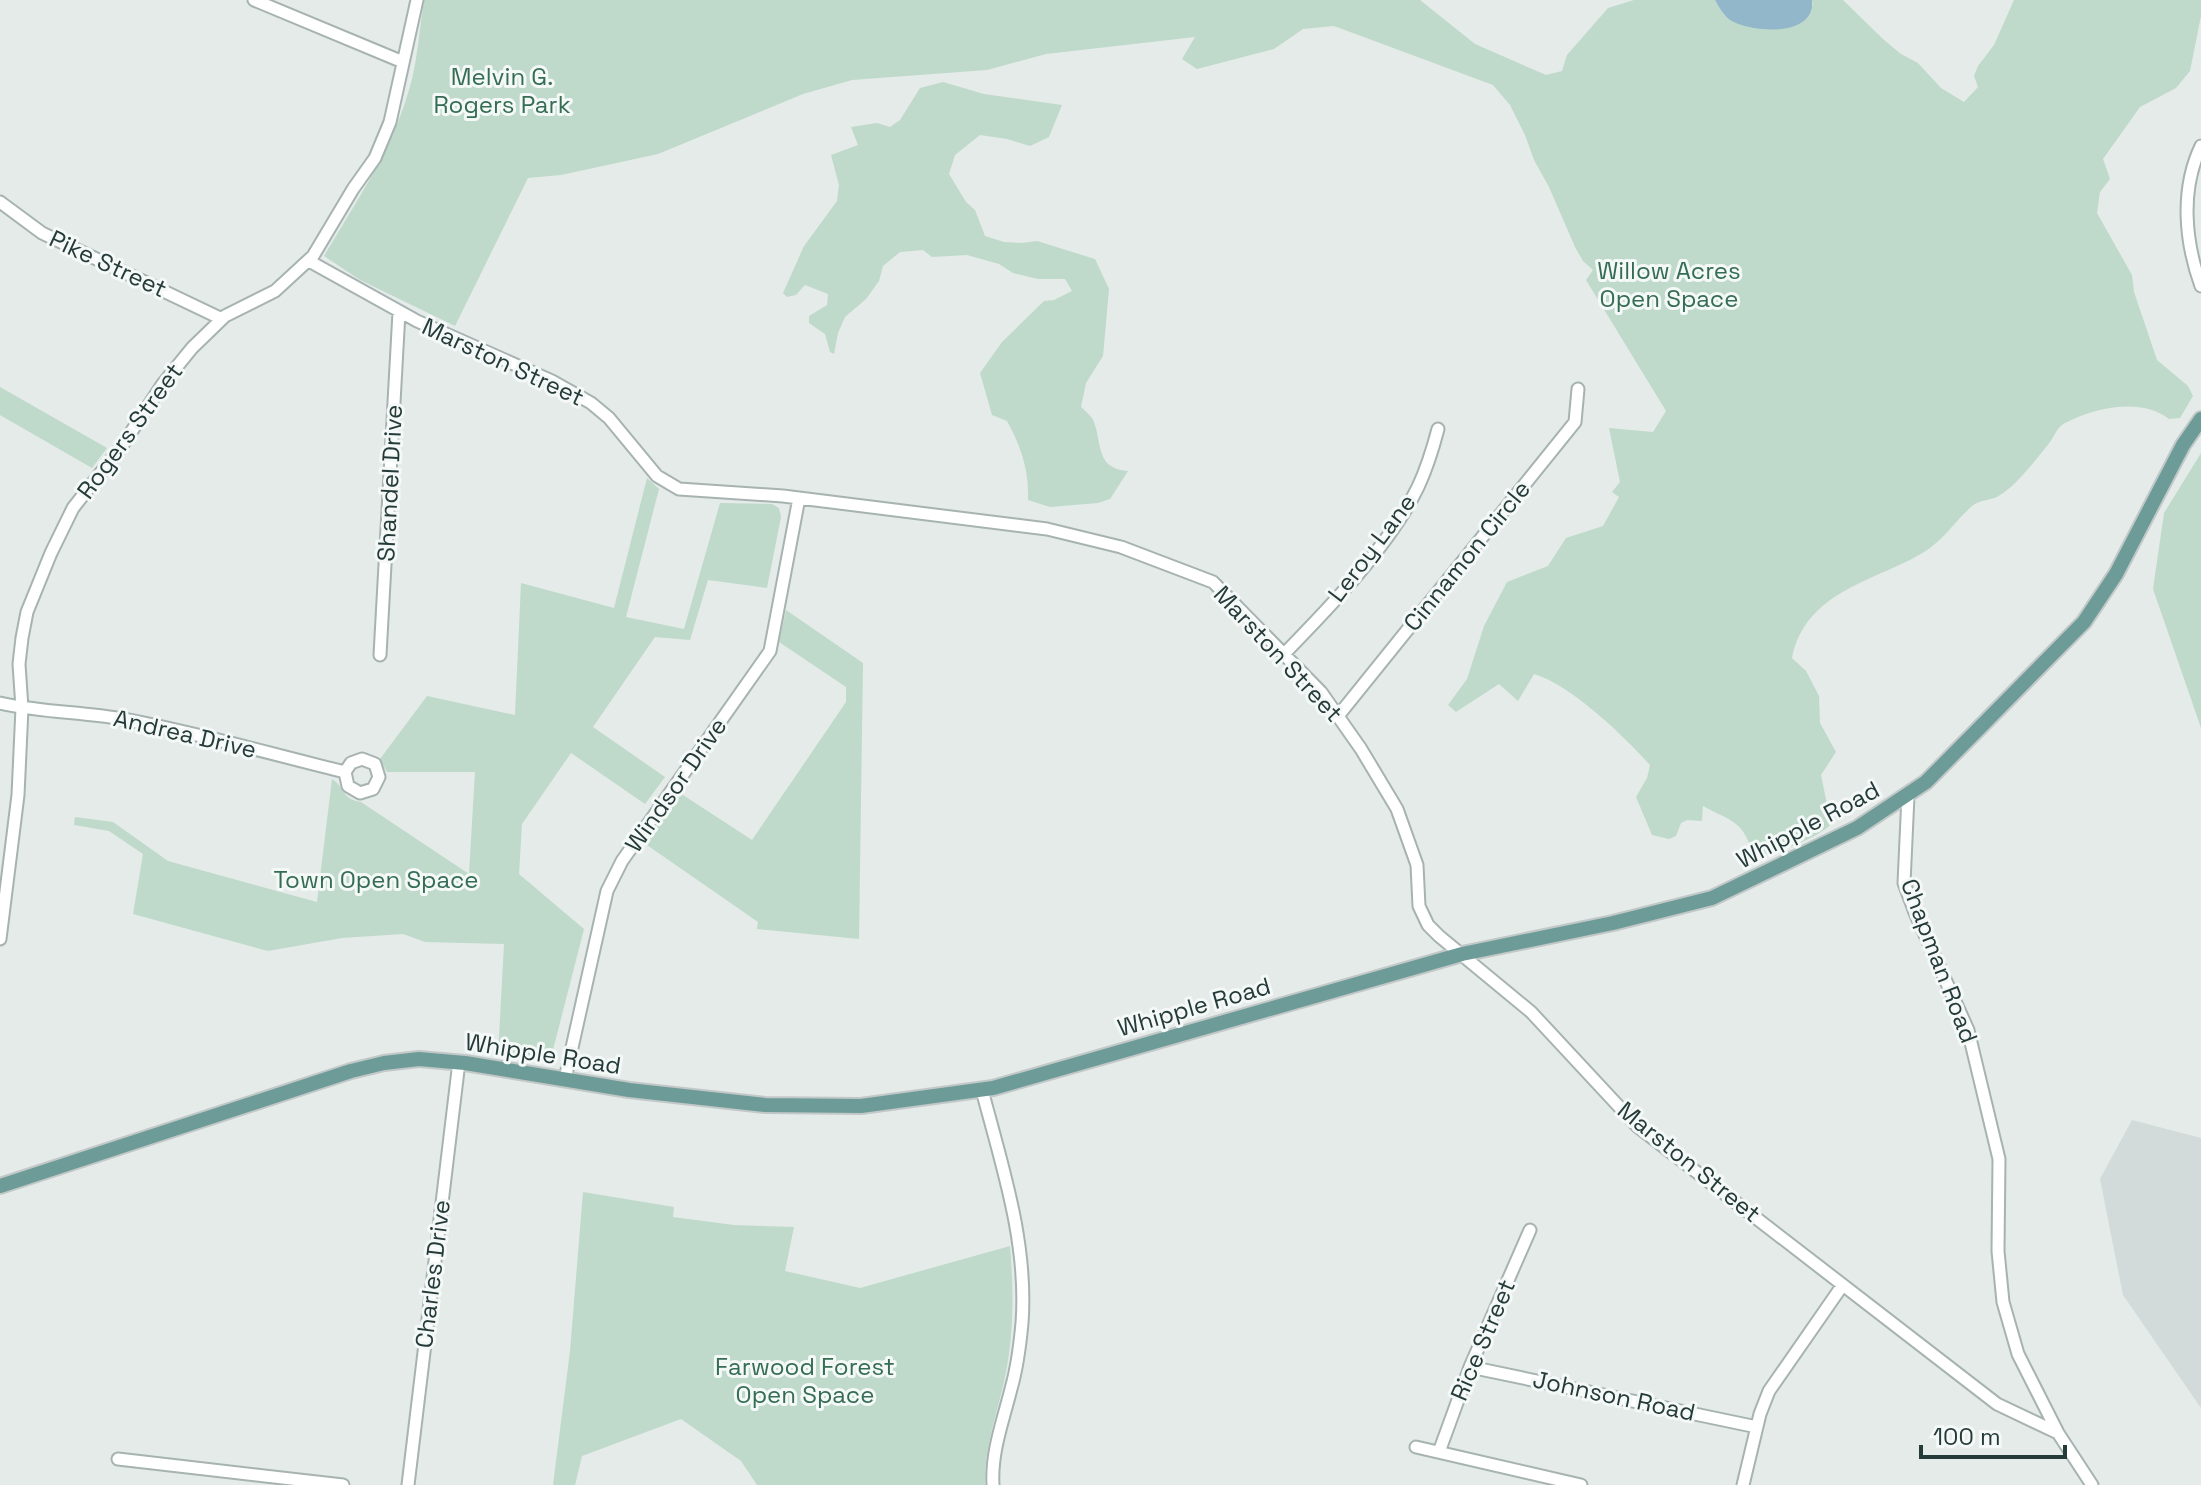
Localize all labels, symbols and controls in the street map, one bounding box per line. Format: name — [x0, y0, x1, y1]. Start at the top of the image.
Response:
park label: Melvin G. Rogers Park — [433, 61, 571, 120]
street label: Pike Street — [44, 223, 172, 304]
park label: Willow Acres Open Space — [1597, 255, 1741, 314]
street label: Marston Street — [417, 310, 589, 413]
street label: Rogers Street — [70, 357, 189, 505]
street label: Shandel Drive — [370, 404, 409, 562]
street label: Cinnamon Circle — [1396, 474, 1537, 637]
street label: Leroy Lane — [1321, 488, 1422, 608]
street label: Marston Street — [1207, 579, 1350, 728]
street label: Andrea Drive — [111, 702, 260, 765]
street label: Windsor Drive — [618, 711, 733, 858]
street label: Whipple Road — [1731, 774, 1885, 875]
park label: Town Open Space — [273, 864, 479, 895]
street label: Chapman Road — [1894, 874, 1985, 1047]
street label: Whipple Road — [1114, 970, 1274, 1043]
street label: Whipple Road — [463, 1026, 623, 1081]
street label: Marston Street — [1611, 1094, 1767, 1229]
street label: Charles Drive — [408, 1198, 457, 1350]
street label: Rice Street — [1443, 1274, 1522, 1405]
park label: Farwood Forest Open Space — [715, 1351, 895, 1410]
street label: Johnson Road — [1530, 1363, 1698, 1428]
scale bar — [1921, 1409, 2065, 1459]
text: 100 m — [1933, 1421, 2001, 1452]

